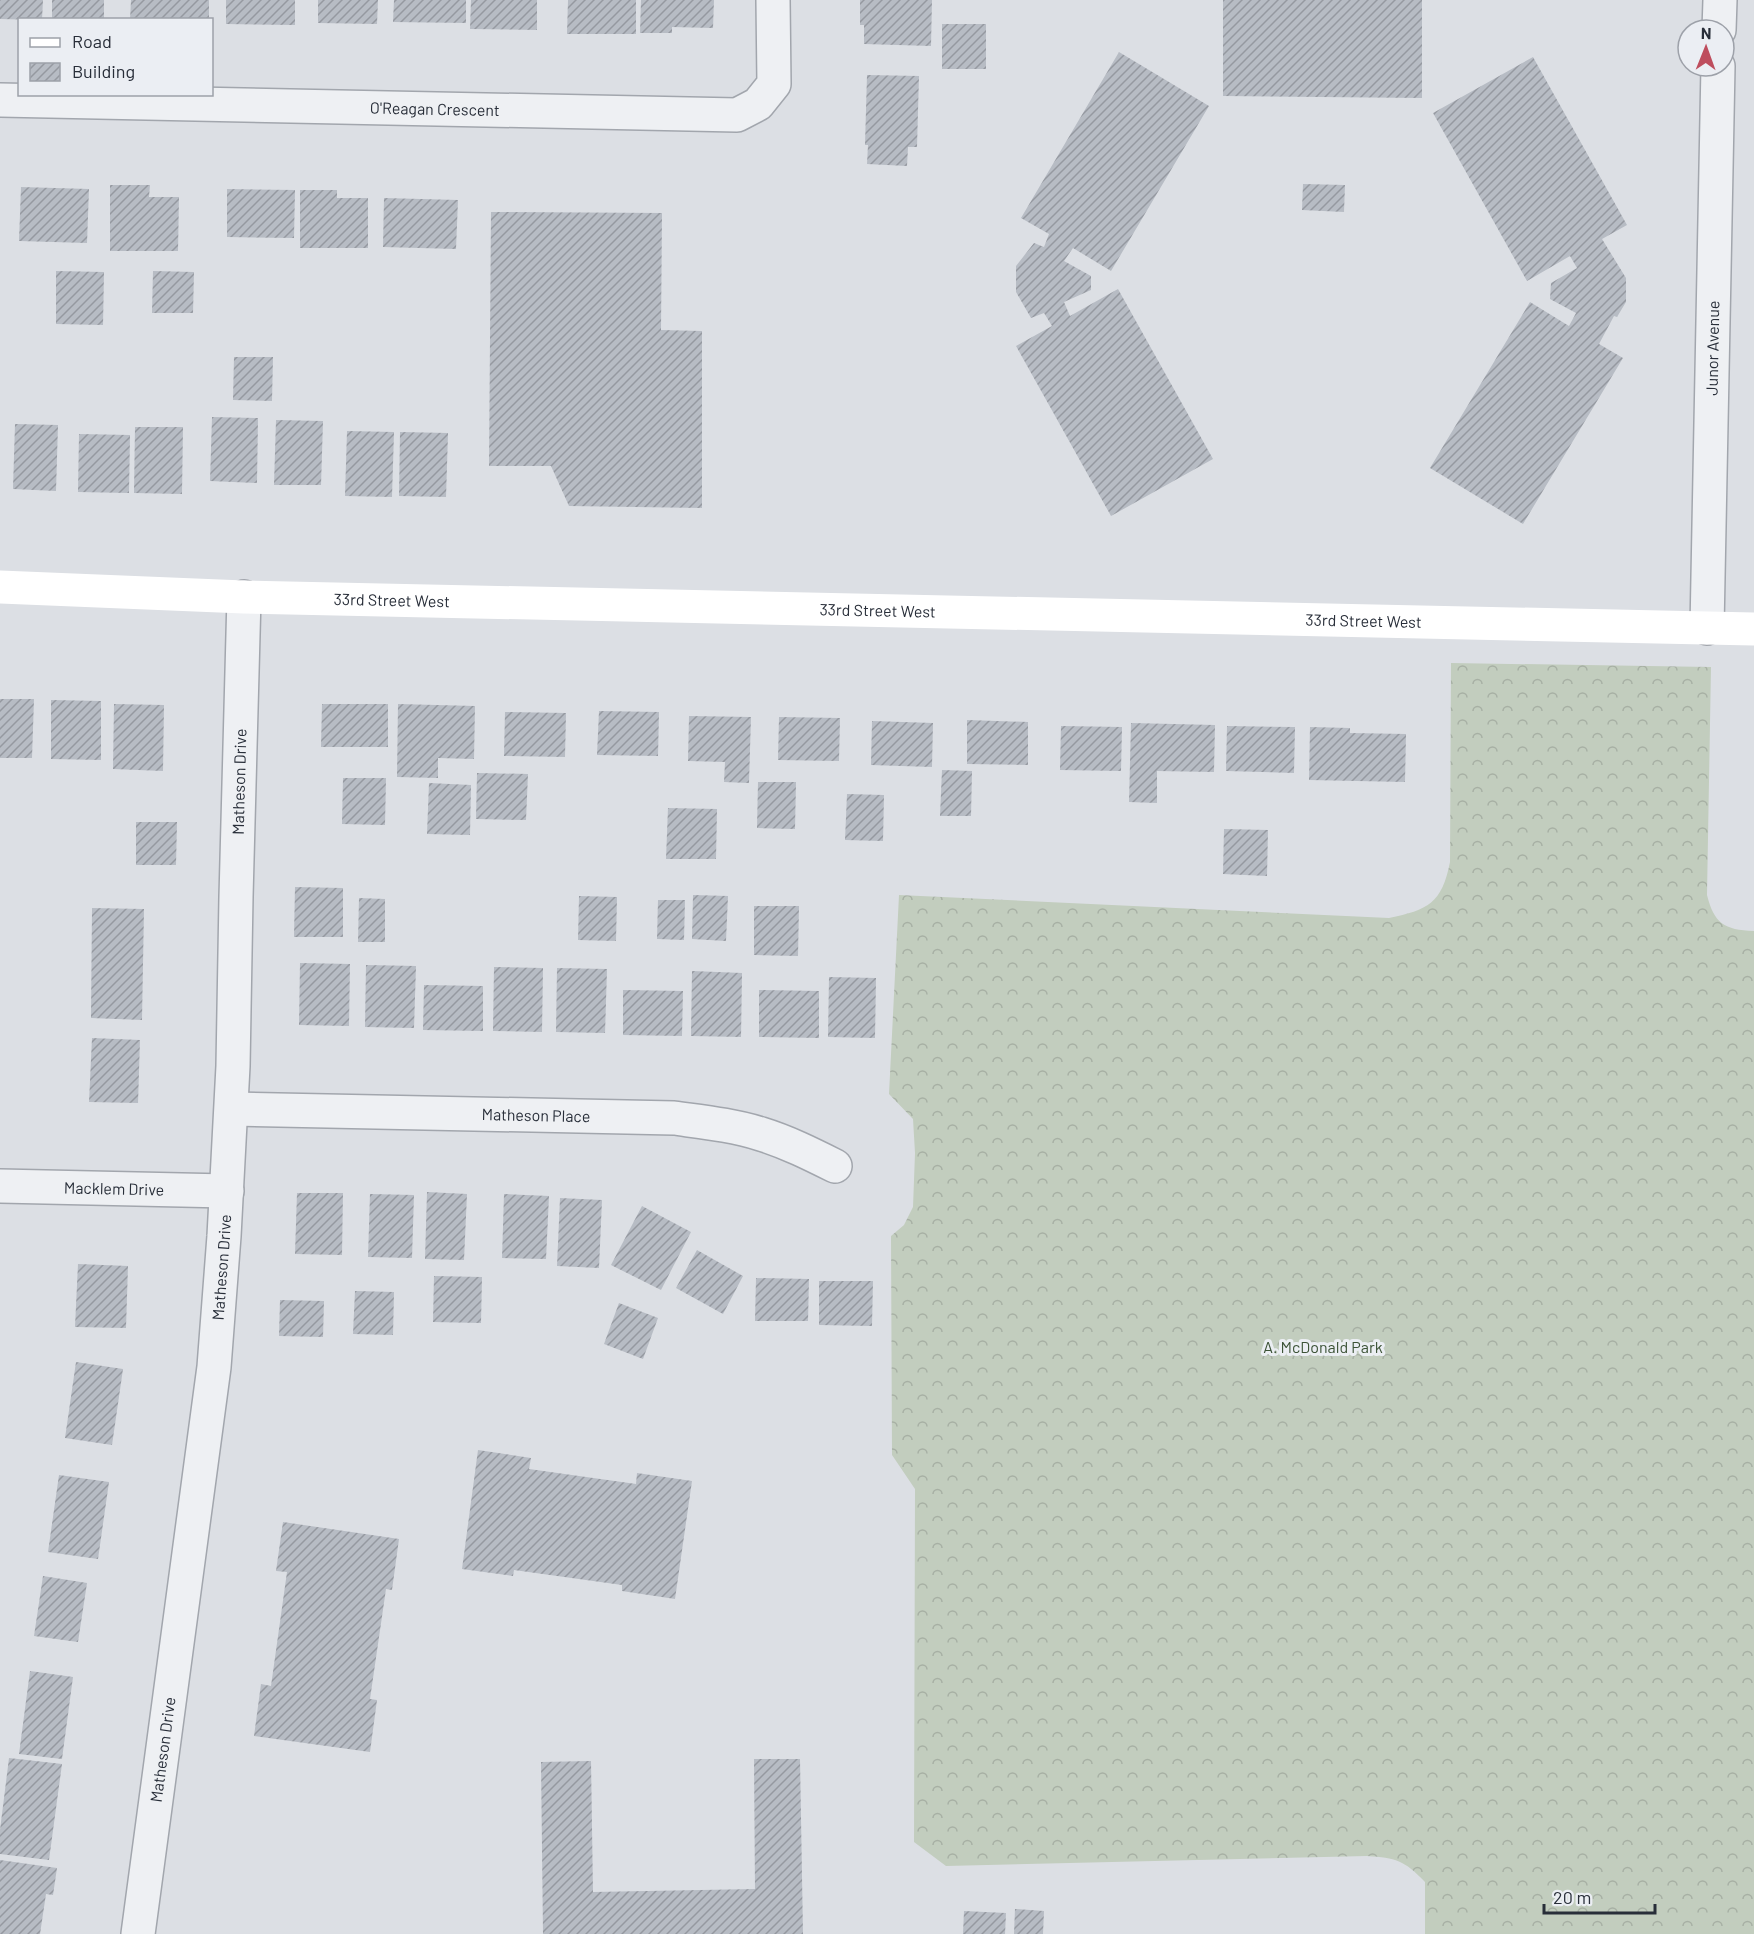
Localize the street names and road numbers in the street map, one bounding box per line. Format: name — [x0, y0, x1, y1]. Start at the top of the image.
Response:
street label: O'Reagan Crescent — [370, 98, 500, 119]
street label: Junor Avenue — [1702, 300, 1722, 396]
street label: 33rd Street West — [333, 589, 450, 610]
street label: 33rd Street West — [819, 599, 936, 621]
street label: 33rd Street West — [1305, 609, 1422, 631]
street label: Matheson Drive — [228, 728, 249, 835]
street label: Matheson Place — [481, 1104, 591, 1125]
street label: Macklem Drive — [64, 1177, 164, 1199]
street label: Matheson Drive — [208, 1214, 234, 1321]
street label: Matheson Drive — [146, 1696, 179, 1803]

